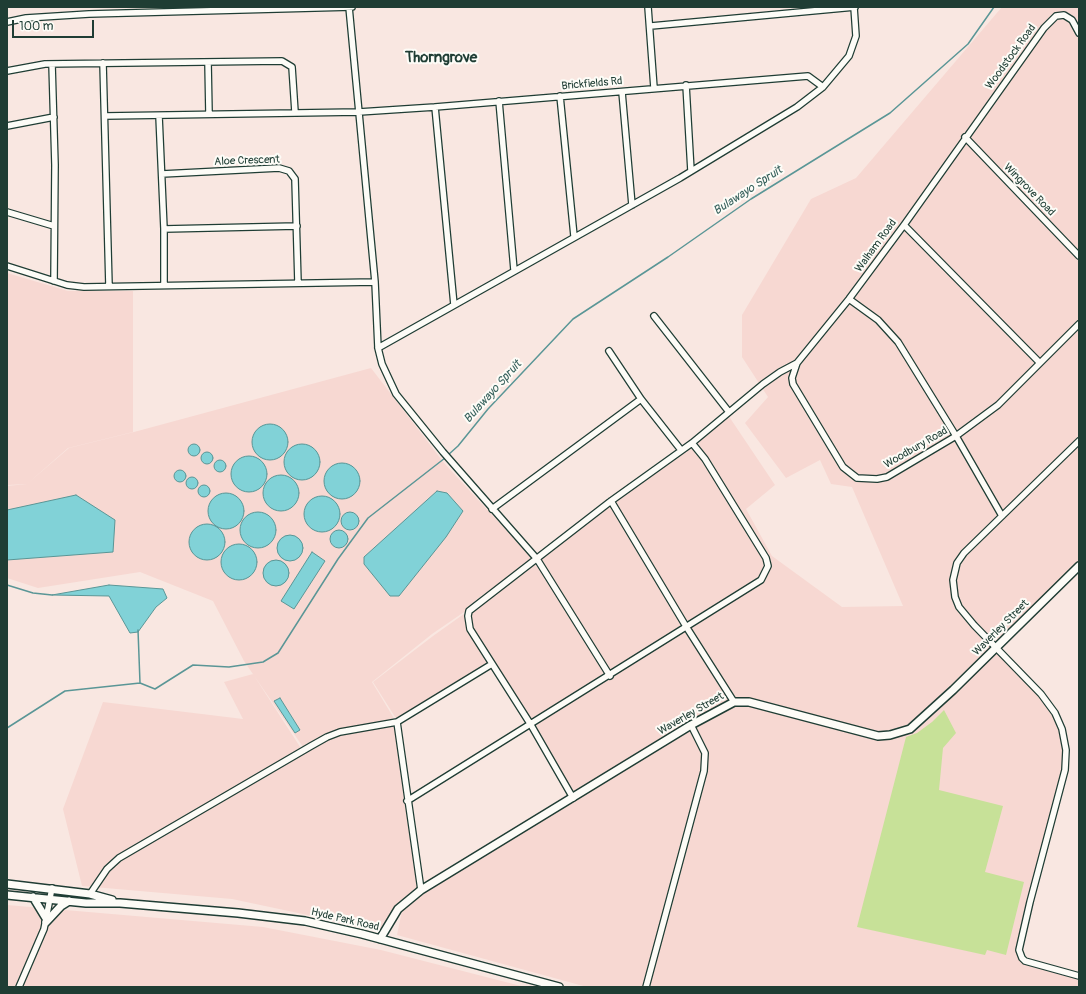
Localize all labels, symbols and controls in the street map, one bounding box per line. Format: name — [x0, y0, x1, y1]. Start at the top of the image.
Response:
scale bar — [14, 12, 96, 38]
text: 100 m — [19, 19, 53, 34]
street label: Woodstock Road — [983, 22, 1039, 92]
district label: Thorngrove — [405, 49, 477, 67]
street label: Brickfields Rd — [561, 75, 623, 93]
street label: Aloe Crescent — [214, 153, 280, 169]
street label: Wingrove Road — [1001, 161, 1057, 219]
water label: Bulawayo Spruit — [711, 163, 785, 219]
street label: Walham Road — [852, 217, 900, 275]
water label: Bulawayo Spruit — [461, 358, 525, 426]
street label: Woodbury Road — [882, 424, 950, 472]
street label: Waverley Street — [970, 597, 1032, 659]
street label: Waverley Street — [656, 690, 726, 738]
street label: Hyde Park Road — [310, 906, 380, 934]

